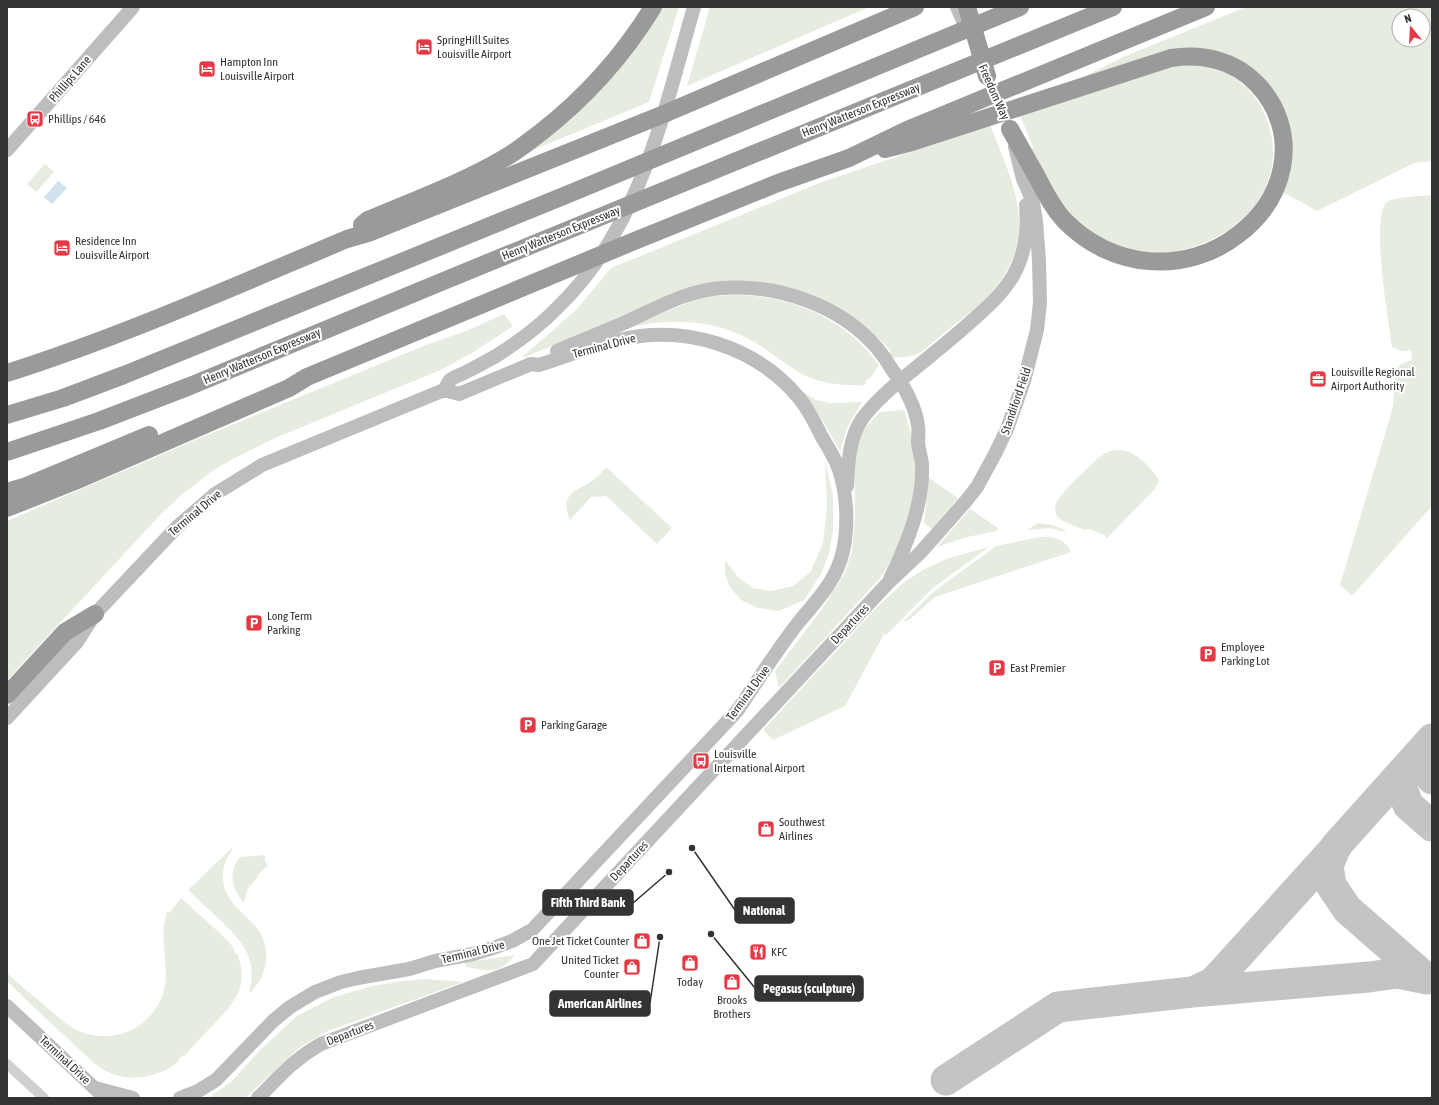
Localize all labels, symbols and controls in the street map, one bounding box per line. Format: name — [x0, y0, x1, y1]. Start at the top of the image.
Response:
north arrow — [1391, 8, 1431, 48]
text: N — [1403, 12, 1413, 25]
place label: SpringHill Suites Louisville Airport — [437, 33, 512, 61]
hotel icon: SpringHill Suites Louisville Airport — [414, 37, 434, 57]
street label: Phillips Lane — [46, 53, 94, 105]
place label: Hampton Inn Louisville Airport — [220, 55, 295, 83]
hotel icon: Hampton Inn Louisville Airport — [197, 59, 217, 79]
street label: Freedom Way — [976, 62, 1012, 122]
street label: Henry Watterson Expressway — [800, 80, 922, 140]
bus stop icon: Phillips / 646 — [25, 109, 45, 129]
place label: Phillips / 646 — [48, 112, 106, 126]
street label: Henry Watterson Expressway — [500, 203, 622, 263]
place label: Residence Inn Louisville Airport — [75, 234, 150, 262]
hotel icon: Residence Inn Louisville Airport — [52, 238, 72, 258]
street label: Henry Watterson Expressway — [201, 325, 323, 387]
street label: Terminal Drive — [571, 331, 637, 361]
place label: Louisville Regional Airport Authority — [1331, 365, 1416, 393]
street label: Standiford Field — [998, 366, 1034, 436]
office icon: Louisville Regional Airport Authority — [1308, 369, 1328, 389]
street label: Terminal Drive — [166, 487, 224, 539]
street label: Departures — [828, 601, 872, 647]
place label: Long Term Parking — [267, 609, 312, 637]
parking icon: Long Term Parking — [244, 613, 264, 633]
place label: Employee Parking Lot — [1221, 640, 1270, 668]
parking icon: Employee Parking Lot — [1198, 644, 1218, 664]
parking icon: East Premier — [987, 658, 1007, 678]
place label: East Premier — [1010, 661, 1066, 675]
street label: Terminal Drive — [723, 663, 773, 723]
parking icon: Parking Garage — [518, 715, 538, 735]
place label: Parking Garage — [541, 718, 607, 732]
place label: Louisville International Airport — [714, 747, 806, 775]
bus stop icon: Louisville International Airport — [691, 751, 711, 771]
place label: Southwest Airlines — [779, 815, 825, 843]
shop icon: Southwest Airlines — [756, 819, 776, 839]
street label: Departures — [607, 838, 651, 884]
callout: Fifth Third Bank — [543, 890, 633, 915]
text: Fifth Third Bank — [551, 895, 625, 910]
callout: National — [735, 898, 794, 923]
text: National — [743, 903, 786, 918]
shop icon: One Jet Ticket Counter — [632, 931, 652, 951]
place label: One Jet Ticket Counter — [532, 934, 629, 948]
street label: Terminal Drive — [440, 937, 506, 967]
restaurant icon: KFC — [748, 942, 768, 962]
place label: KFC — [771, 945, 788, 959]
place label: United Ticket Counter — [561, 953, 620, 981]
shop icon: Today — [680, 953, 700, 973]
shop icon: United Ticket Counter — [622, 957, 642, 977]
shop icon: Brooks Brothers — [722, 972, 742, 992]
place label: Today — [677, 975, 703, 989]
callout: Pegasus (sculpture) — [755, 976, 863, 1001]
text: Pegasus (sculpture) — [763, 981, 855, 996]
callout: American Airlines — [550, 991, 650, 1016]
place label: Brooks Brothers — [713, 993, 751, 1021]
text: American Airlines — [557, 996, 642, 1011]
street label: Departures — [324, 1018, 376, 1048]
street label: Terminal Drive — [37, 1033, 93, 1087]

